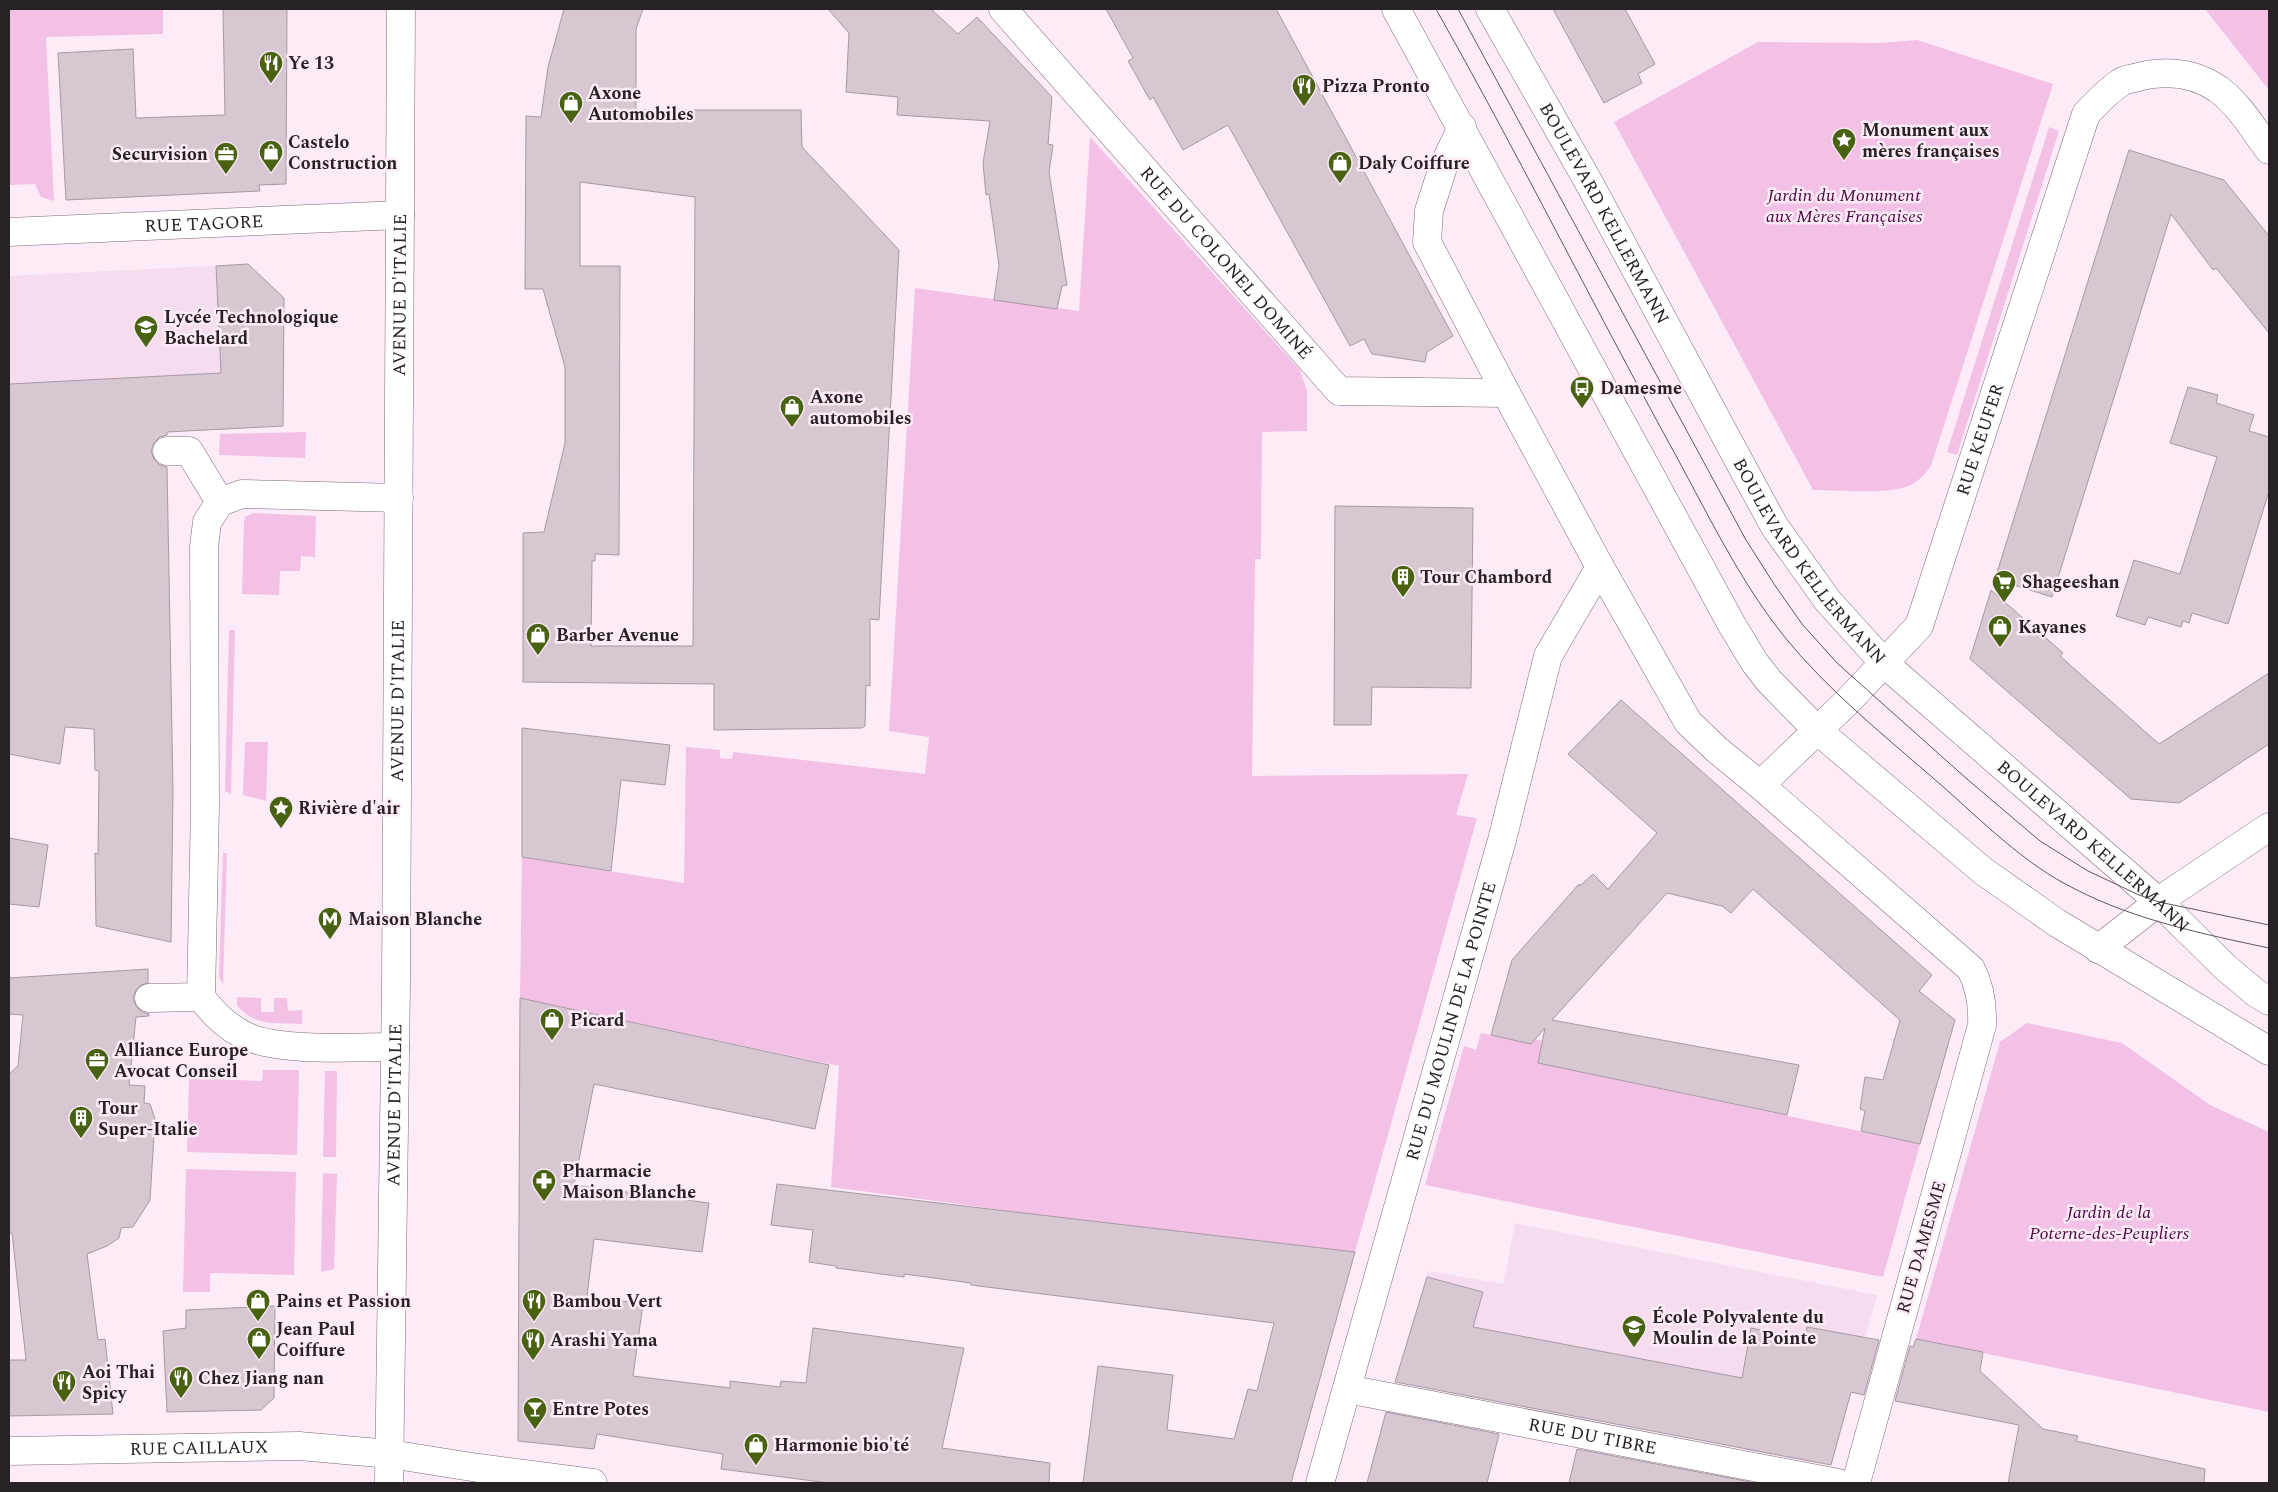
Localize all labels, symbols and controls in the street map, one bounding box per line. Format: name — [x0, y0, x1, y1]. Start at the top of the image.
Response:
restaurant icon: Ye 13 — [258, 50, 284, 84]
place label: Ye 13 — [288, 50, 334, 77]
restaurant icon: Pizza Pronto — [1291, 73, 1317, 107]
place label: Pizza Pronto — [1322, 73, 1430, 100]
place label: Axone Automobiles — [588, 80, 694, 128]
shop icon: Axone Automobiles — [558, 90, 584, 124]
street label: BOULEVARD KELLERMANN — [1532, 98, 1676, 329]
place label: Monument aux mères françaises — [1862, 117, 2000, 165]
place icon: Monument aux mères françaises — [1831, 127, 1857, 161]
place label: Castelo Construction — [288, 129, 397, 177]
shop icon: Castelo Construction — [258, 139, 284, 173]
place label: Securvision — [112, 141, 208, 168]
office icon: Securvision — [213, 141, 239, 175]
shop icon: Daly Coiffure — [1327, 150, 1353, 184]
place label: Daly Coiffure — [1358, 150, 1470, 177]
street label: RUE DU COLONEL DOMINÉ — [1133, 161, 1318, 366]
park label: Jardin du Monument aux Mères Françaises — [1765, 182, 1923, 230]
street label: RUE TAGORE — [144, 208, 264, 240]
street label: AVENUE D'ITALIE — [386, 214, 414, 376]
place label: Lycée Technologique Bachelard — [164, 304, 339, 352]
school or university icon: Lycée Technologique Bachelard — [133, 314, 159, 348]
bus stop icon: Damesme — [1569, 375, 1595, 409]
place label: Damesme — [1600, 375, 1682, 402]
street label: RUE KEUFER — [1949, 380, 2011, 499]
place label: Axone automobiles — [810, 384, 912, 432]
shop icon: Axone automobiles — [779, 394, 805, 428]
street label: BOULEVARD KELLERMANN — [1726, 453, 1892, 671]
building icon: Tour Chambord — [1390, 564, 1416, 598]
place label: Tour Chambord — [1420, 564, 1553, 591]
supermarket icon: Shageeshan — [1991, 569, 2017, 603]
place label: Shageeshan — [2022, 569, 2120, 596]
shop icon: Kayanes — [1987, 614, 2013, 648]
place label: Kayanes — [2018, 614, 2087, 641]
street label: AVENUE D'ITALIE — [384, 620, 412, 782]
shop icon: Barber Avenue — [525, 622, 551, 656]
place label: Barber Avenue — [556, 622, 679, 649]
street label: BOULEVARD KELLERMANN — [1991, 754, 2196, 939]
place icon: Rivière d'air — [268, 795, 294, 829]
place label: Rivière d'air — [298, 795, 400, 822]
street label: RUE DU MOULIN DE LA POINTE — [1399, 879, 1504, 1164]
metro station icon: Maison Blanche — [317, 906, 343, 940]
place label: Maison Blanche — [348, 906, 482, 933]
shop icon: Picard — [539, 1007, 565, 1041]
place label: Picard — [570, 1007, 625, 1034]
street label: AVENUE D'ITALIE — [380, 1024, 409, 1186]
place label: Alliance Europe Avocat Conseil — [114, 1037, 248, 1085]
office icon: Alliance Europe Avocat Conseil — [84, 1047, 110, 1081]
place label: Tour Super-Italie — [98, 1095, 198, 1143]
building icon: Tour Super-Italie — [68, 1105, 94, 1139]
place label: Pharmacie Maison Blanche — [562, 1158, 696, 1206]
pharmacy icon: Pharmacie Maison Blanche — [531, 1168, 557, 1202]
street label: RUE DAMESME — [1890, 1178, 1953, 1317]
park label: Jardin de la Poterne-des-Peupliers — [2029, 1199, 2190, 1247]
shop icon: Pains et Passion — [245, 1288, 271, 1322]
place label: Pains et Passion — [276, 1288, 411, 1315]
restaurant icon: Bambou Vert — [521, 1288, 547, 1322]
place label: Bambou Vert — [552, 1288, 662, 1315]
place label: École Polyvalente du Moulin de la Pointe — [1652, 1304, 1824, 1352]
school or university icon: École Polyvalente du Moulin de la Pointe — [1621, 1314, 1647, 1348]
place label: Jean Paul Coiffure — [276, 1316, 355, 1364]
shop icon: Jean Paul Coiffure — [246, 1326, 272, 1360]
restaurant icon: Arashi Yama — [520, 1327, 546, 1361]
place label: Arashi Yama — [550, 1327, 658, 1354]
place label: Aoi Thai Spicy — [82, 1359, 155, 1407]
restaurant icon: Chez Jiang nan — [168, 1365, 194, 1399]
place label: Chez Jiang nan — [198, 1365, 324, 1392]
restaurant icon: Aoi Thai Spicy — [51, 1369, 77, 1403]
bar icon: Entre Potes — [522, 1396, 548, 1430]
place label: Entre Potes — [552, 1396, 649, 1423]
street label: RUE DU TIBRE — [1526, 1411, 1659, 1462]
shop icon: Harmonie bio'té — [743, 1432, 769, 1466]
place label: Harmonie bio'té — [774, 1432, 909, 1459]
street label: RUE CAILLAUX — [130, 1434, 268, 1463]

